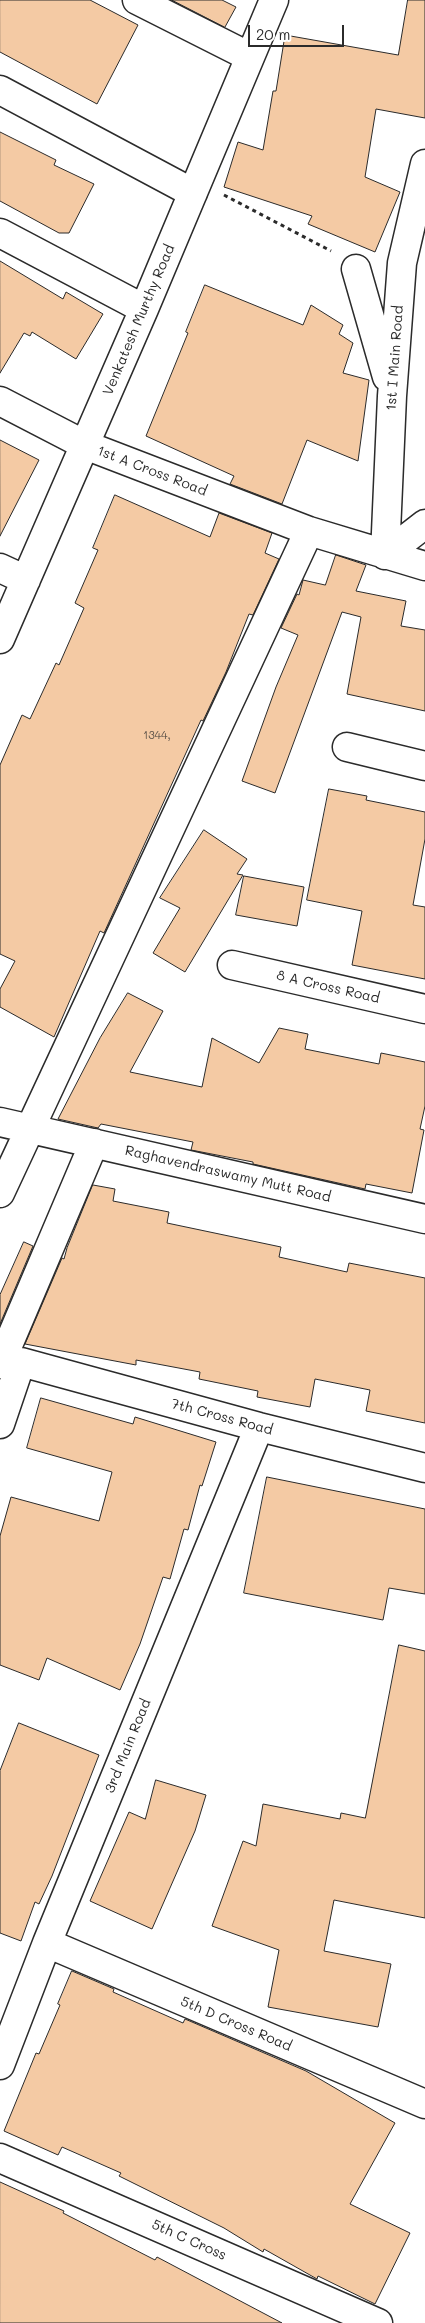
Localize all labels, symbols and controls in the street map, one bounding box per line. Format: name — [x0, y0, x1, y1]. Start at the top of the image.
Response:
scale bar — [250, 15, 346, 47]
text: 20 m — [256, 24, 290, 44]
street label: Venkatesh Murthy Road — [100, 242, 178, 398]
street label: 1st I Main Road — [383, 305, 407, 411]
street label: 1st A Cross Road — [95, 442, 209, 500]
house number: 1344, — [143, 729, 171, 743]
street label: 8 A Cross Road — [275, 967, 381, 1007]
street label: Raghavendraswamy Mutt Road — [123, 1142, 333, 1206]
street label: 7th Cross Road — [169, 1395, 275, 1439]
street label: 3rd Main Road — [102, 1697, 154, 1795]
street label: 5th D Cross Road — [178, 1993, 294, 2055]
street label: 5th C Cross — [149, 2216, 229, 2264]

